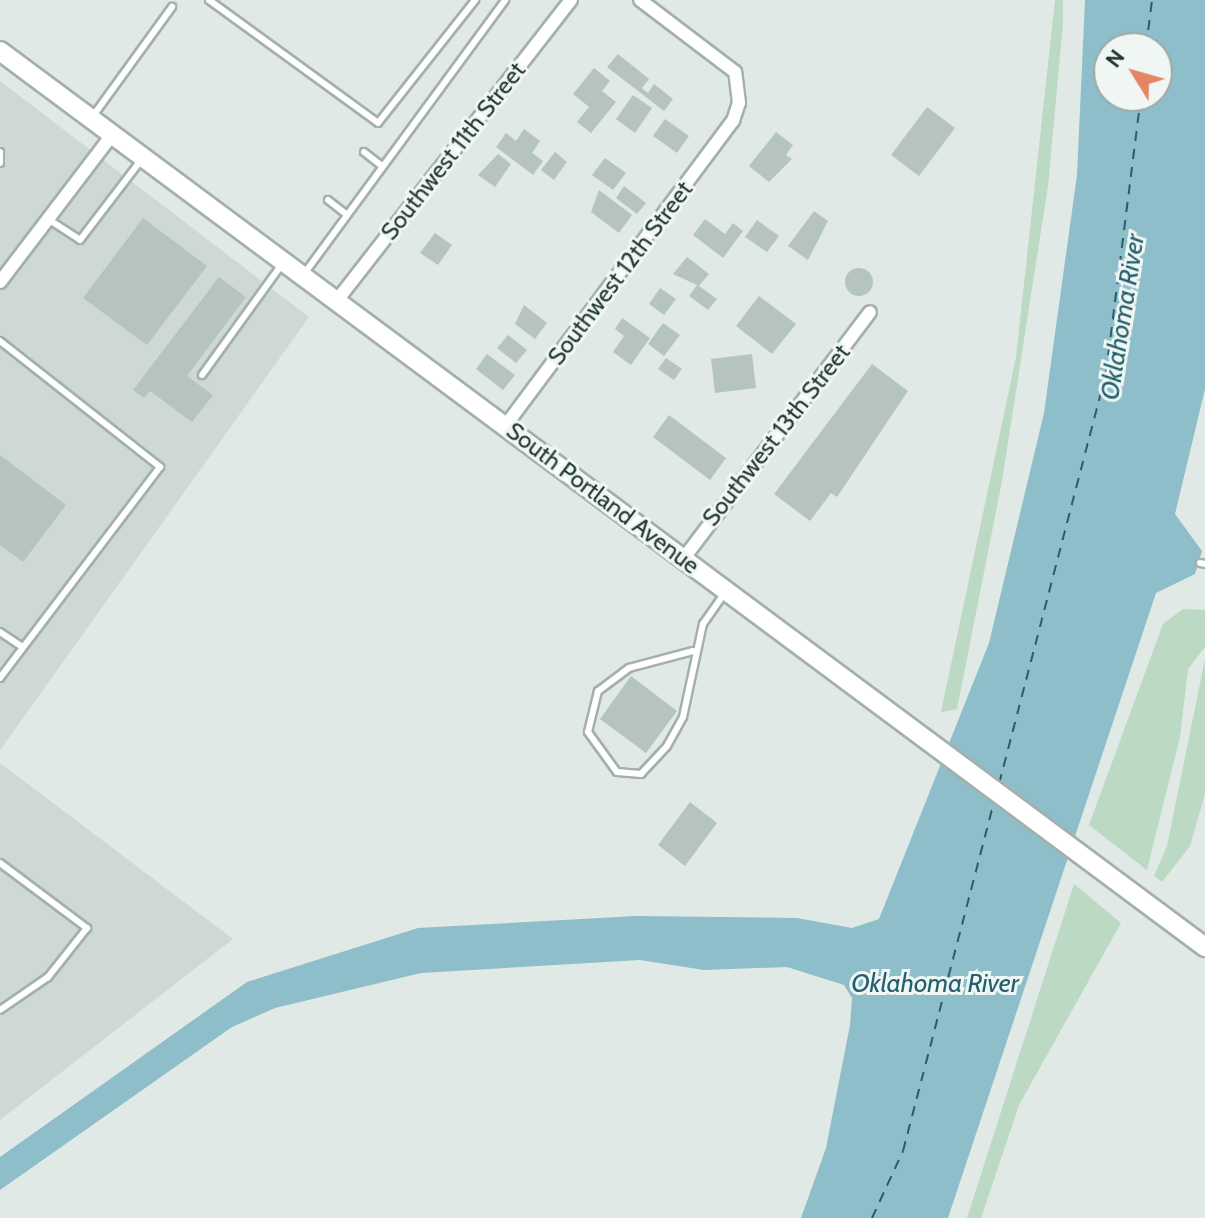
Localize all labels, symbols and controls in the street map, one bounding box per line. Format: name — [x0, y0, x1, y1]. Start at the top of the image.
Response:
north arrow — [1093, 32, 1173, 112]
text: N — [1100, 44, 1130, 73]
street label: Southwest 11th Street — [375, 56, 531, 246]
street label: Southwest 12th Street — [542, 176, 698, 370]
water label: Oklahoma River — [1094, 232, 1152, 402]
street label: Southwest 13th Street — [696, 338, 856, 532]
street label: South Portland Avenue — [501, 416, 705, 580]
water label: Oklahoma River — [851, 968, 1019, 1000]

